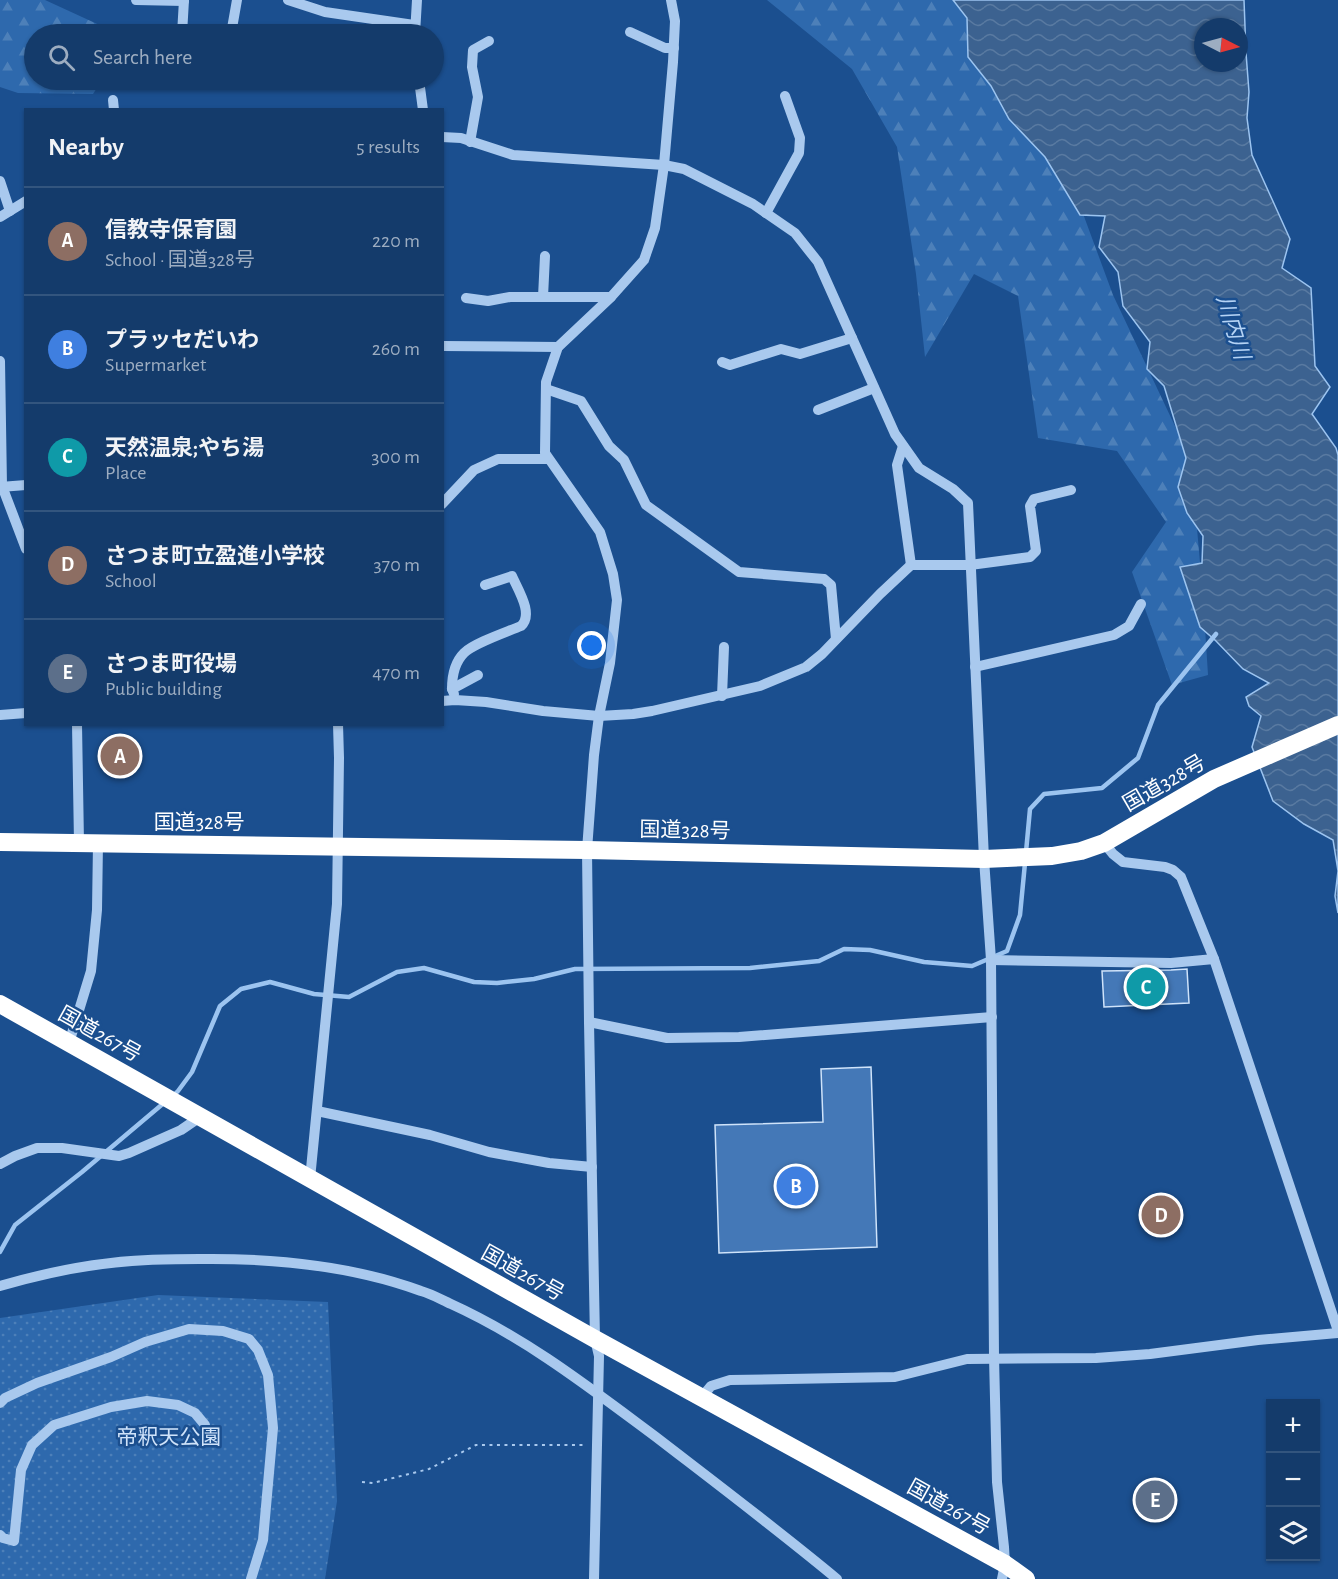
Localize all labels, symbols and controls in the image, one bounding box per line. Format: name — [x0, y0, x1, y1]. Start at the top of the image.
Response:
north arrow — [1194, 18, 1248, 72]
search box — [24, 24, 444, 90]
icon: search — [45, 41, 78, 74]
text: Search here — [93, 46, 192, 68]
text: Nearby — [48, 134, 124, 160]
text: 5 results — [356, 137, 420, 157]
text: 信教寺保育園 — [105, 219, 237, 241]
text: A — [62, 231, 74, 251]
text: 220 m — [372, 231, 420, 251]
text: School · 国道328号 — [105, 250, 255, 270]
water label: 川内川 — [1213, 292, 1255, 364]
text: プラッセだいわ — [105, 329, 259, 351]
text: B — [62, 339, 73, 359]
text: 260 m — [372, 339, 420, 359]
text: Supermarket — [105, 355, 206, 375]
text: 天然温泉;やち湯 — [105, 437, 264, 459]
text: C — [62, 447, 73, 467]
text: 300 m — [371, 447, 420, 467]
text: Place — [105, 463, 146, 483]
text: さつま町立盈進小学校 — [105, 545, 325, 567]
text: D — [61, 555, 74, 575]
text: 370 m — [374, 555, 420, 575]
text: School — [105, 571, 157, 591]
your location — [577, 631, 606, 660]
text: さつま町役場 — [105, 653, 237, 675]
text: E — [62, 663, 73, 683]
text: 470 m — [372, 663, 420, 683]
text: Public building — [105, 679, 222, 699]
pin: A — [100, 734, 140, 778]
street label: 国道328号 — [1119, 751, 1209, 815]
street label: 国道328号 — [153, 811, 245, 833]
street label: 国道328号 — [639, 818, 731, 842]
pin: C — [1126, 964, 1166, 1010]
street label: 国道267号 — [55, 1002, 145, 1066]
pin: B — [776, 1164, 816, 1208]
pin: D — [1142, 1192, 1180, 1238]
street label: 国道267号 — [478, 1241, 568, 1305]
map controls — [1266, 1399, 1320, 1561]
button: + — [1266, 1399, 1320, 1453]
park label: 帝釈天公園 — [117, 1426, 222, 1448]
button: − — [1266, 1453, 1320, 1507]
street label: 国道267号 — [904, 1475, 994, 1539]
pin: E — [1136, 1478, 1174, 1522]
button: layers — [1266, 1507, 1320, 1561]

